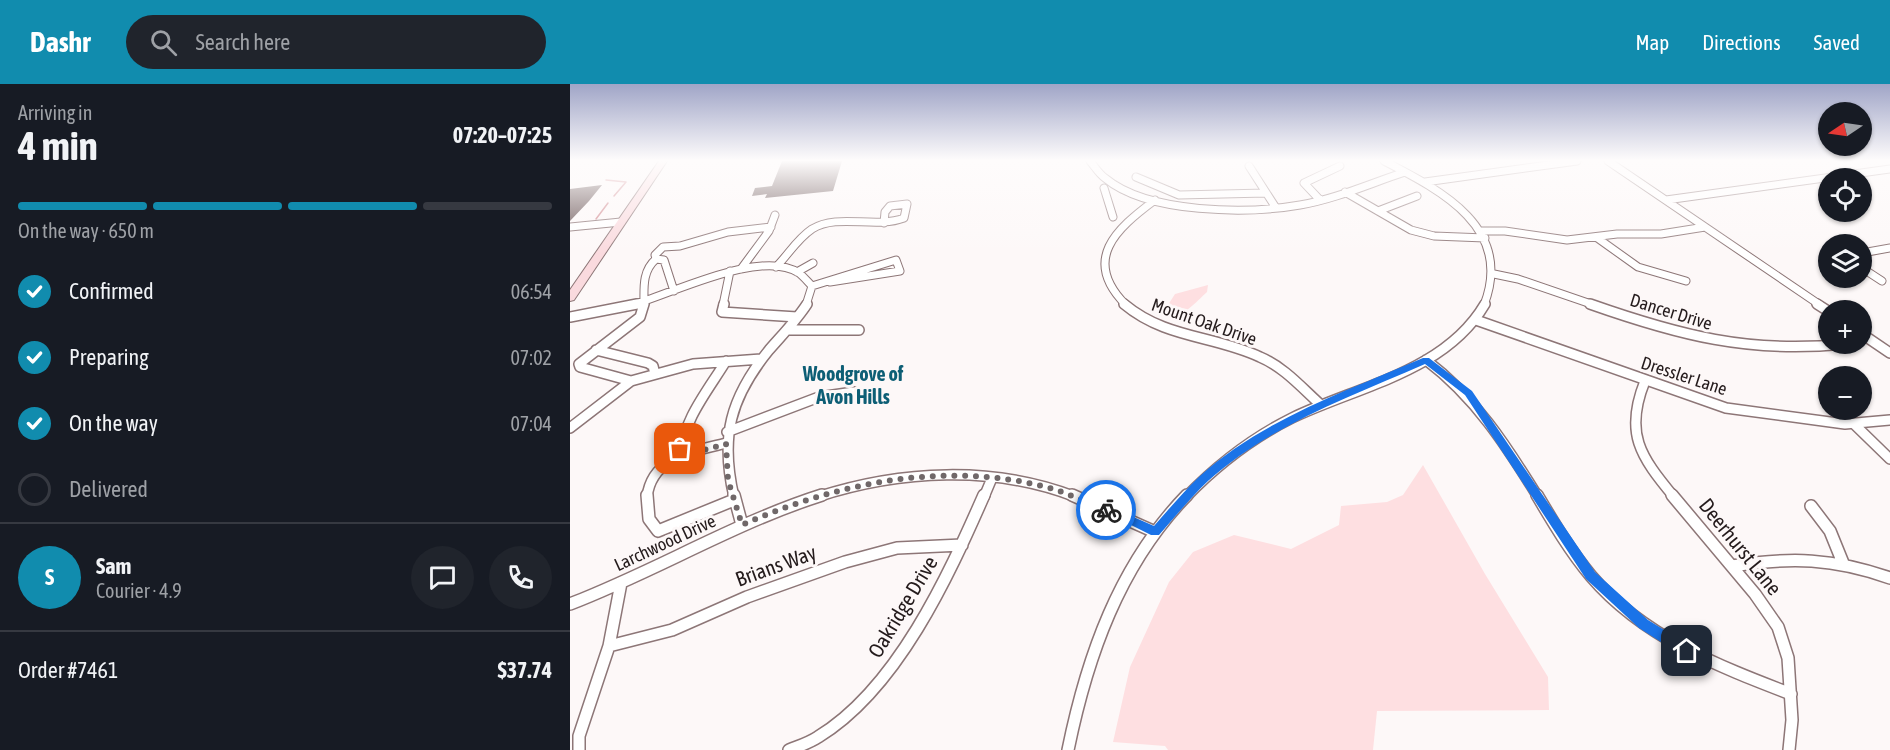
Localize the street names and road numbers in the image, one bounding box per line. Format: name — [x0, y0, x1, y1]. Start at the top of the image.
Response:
street label: Dancer Drive — [1628, 289, 1715, 334]
street label: Mount Oak Drive — [1149, 294, 1259, 349]
street label: Dressler Lane — [1639, 352, 1730, 399]
street label: Deerhurst Lane — [1695, 493, 1787, 600]
street label: Larchwood Drive — [611, 510, 719, 575]
street label: Brians Way — [732, 539, 820, 591]
street label: Oakridge Drive — [862, 551, 942, 662]

